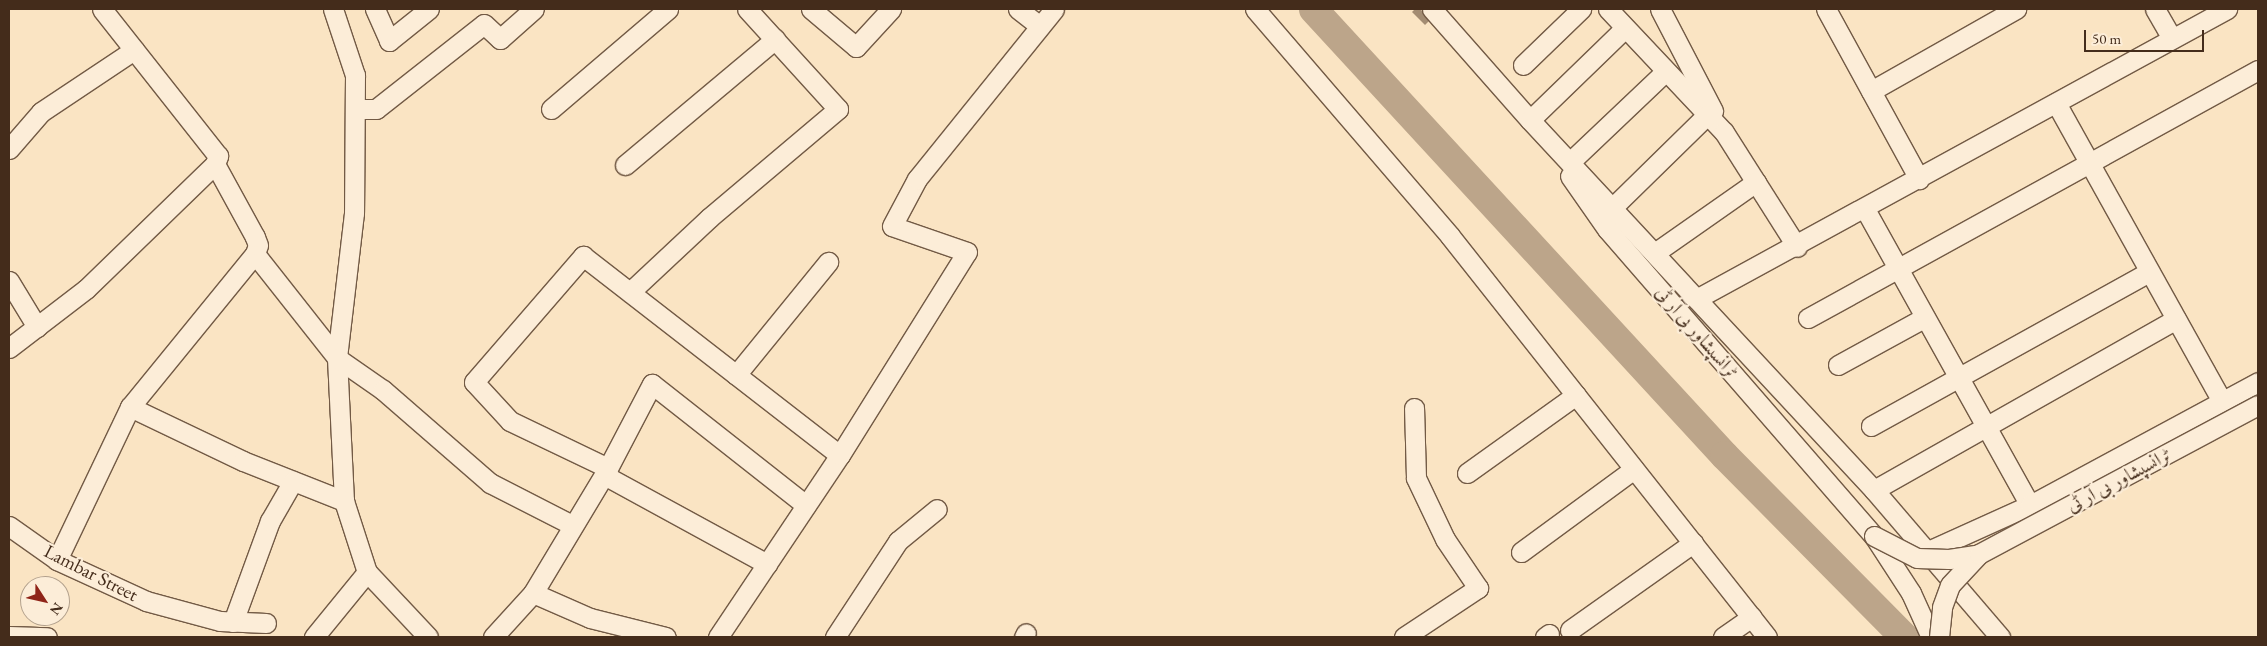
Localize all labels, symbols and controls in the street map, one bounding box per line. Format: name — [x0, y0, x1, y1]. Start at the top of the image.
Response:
scale bar — [2087, 20, 2207, 52]
text: 50 m — [2092, 29, 2121, 48]
street label: ٹرانسپشاور بی آر ٹی — [1651, 281, 1743, 383]
street label: ٹرانسپشاور بی آر ٹی — [2063, 443, 2175, 517]
street label: Lambar Street — [40, 540, 142, 606]
north arrow — [20, 576, 70, 626]
text: N — [46, 599, 67, 619]

